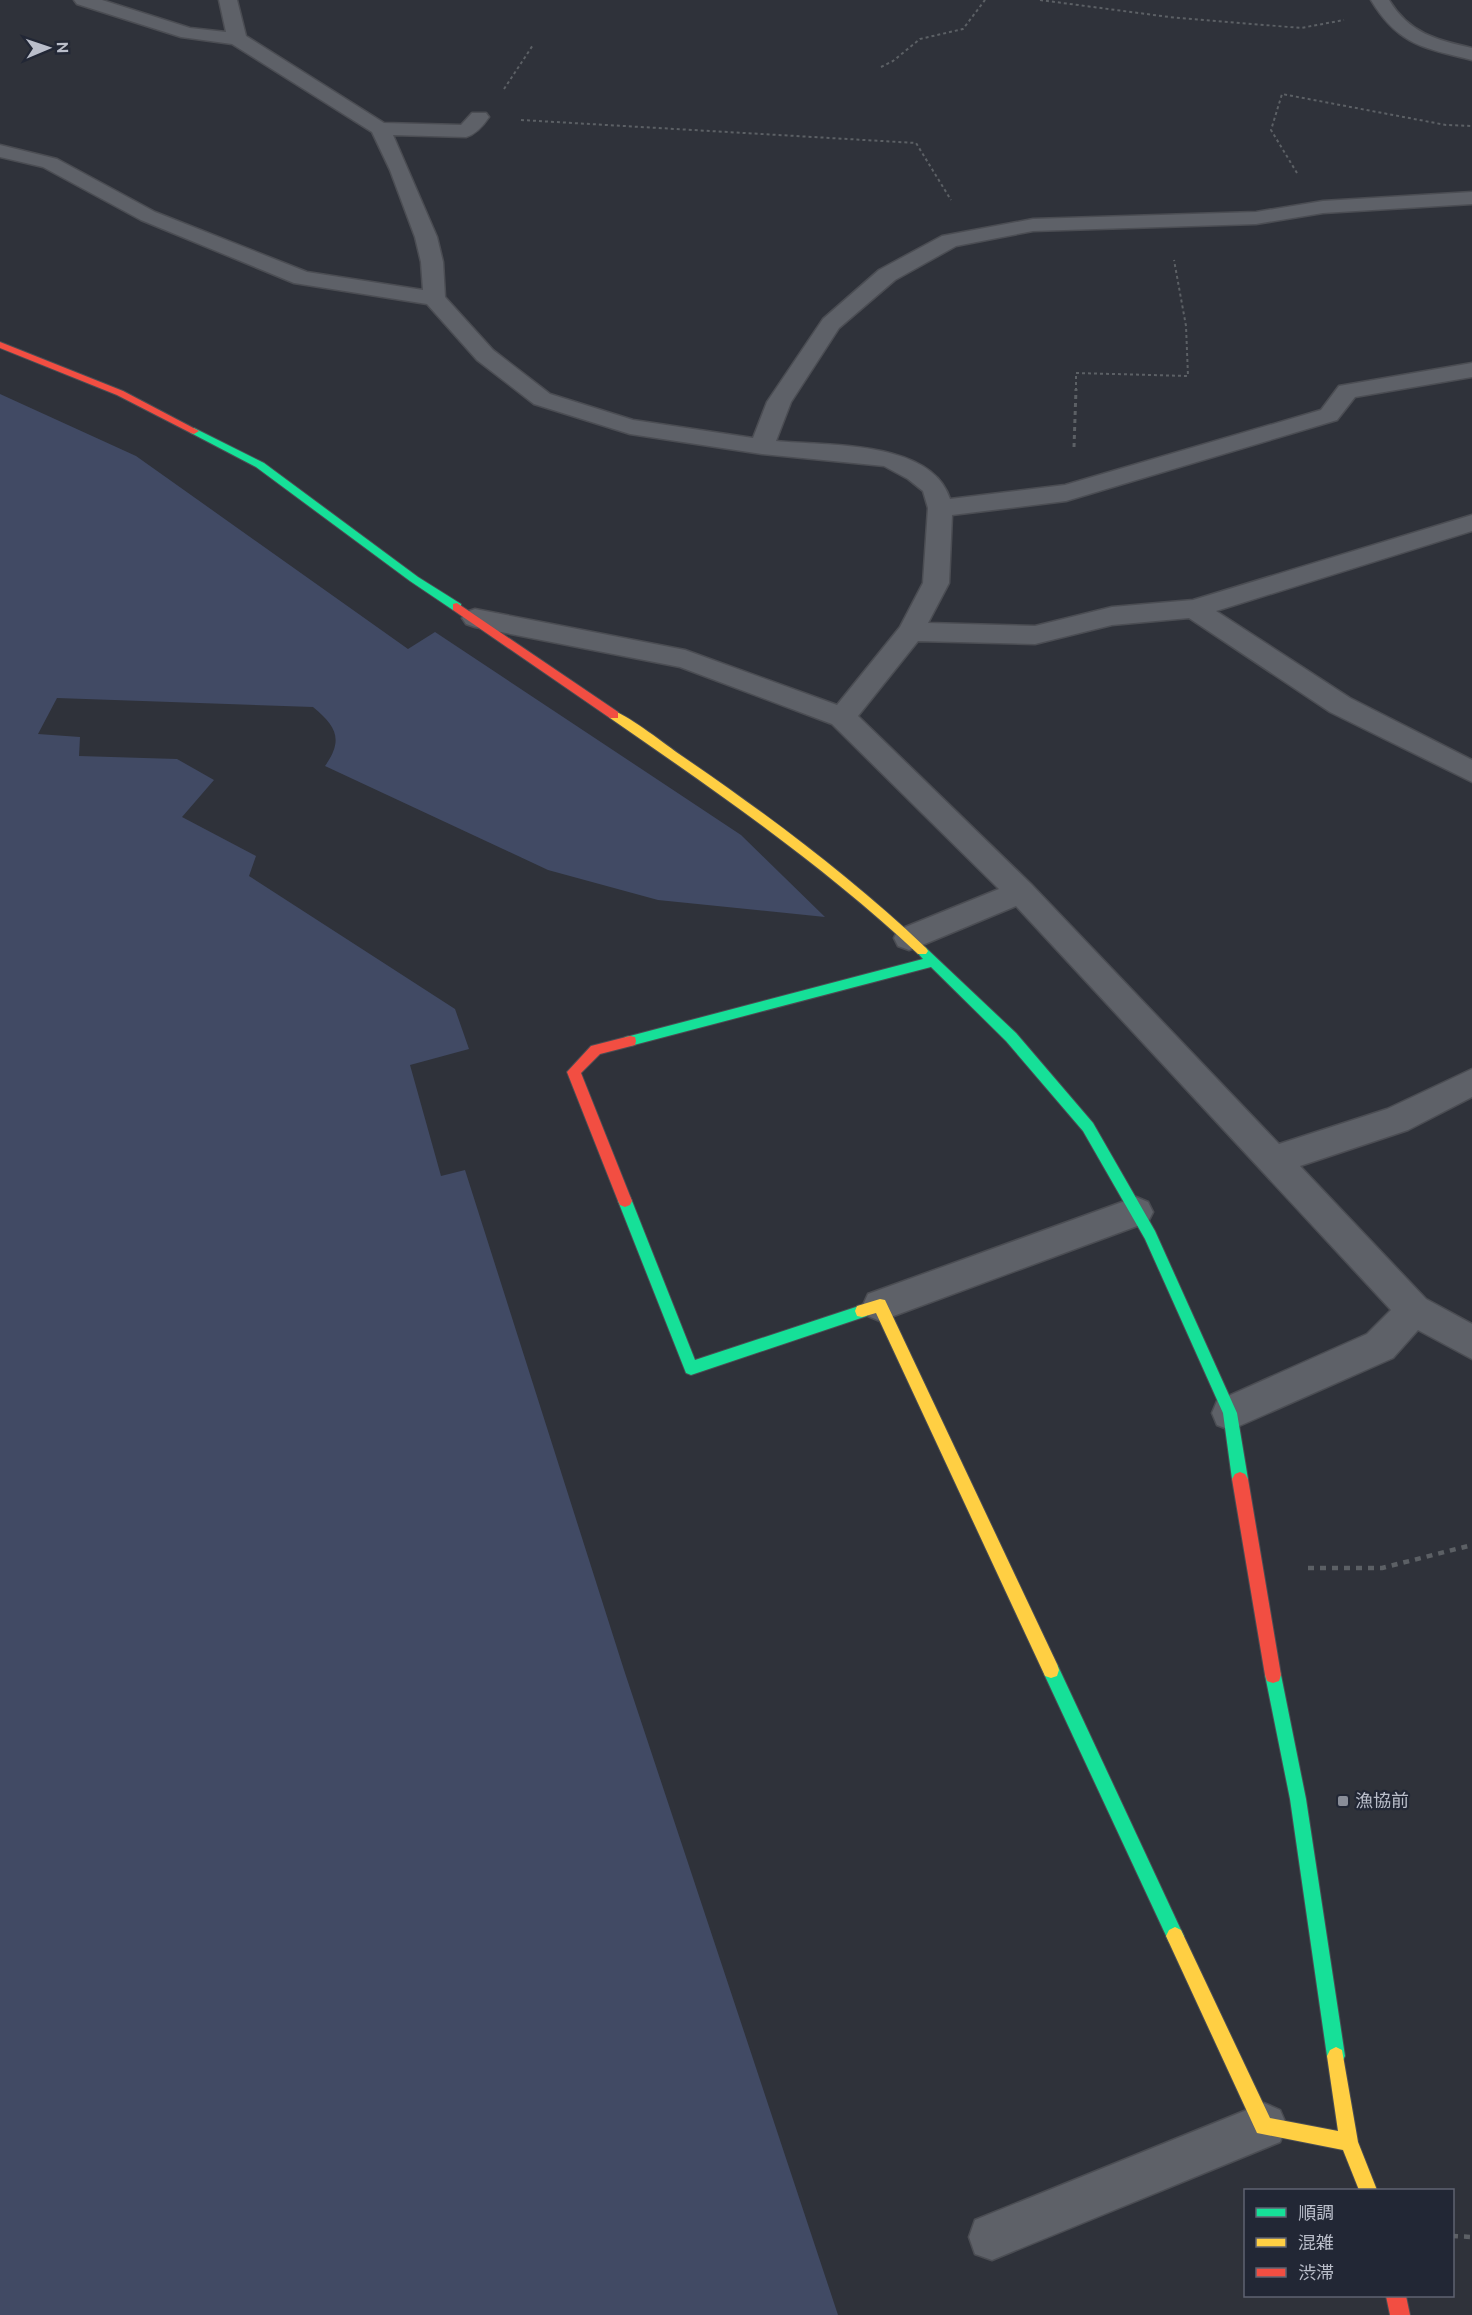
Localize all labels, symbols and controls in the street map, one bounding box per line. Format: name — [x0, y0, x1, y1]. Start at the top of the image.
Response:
north arrow — [18, 18, 78, 78]
text: N — [54, 41, 72, 54]
place label: 漁協前 — [1355, 1790, 1409, 1810]
marker: 漁協前 — [1336, 1794, 1350, 1808]
legend — [1244, 2189, 1454, 2297]
text: 順調 — [1298, 2202, 1334, 2222]
text: 混雑 — [1298, 2232, 1334, 2252]
text: 渋滞 — [1298, 2262, 1334, 2282]

